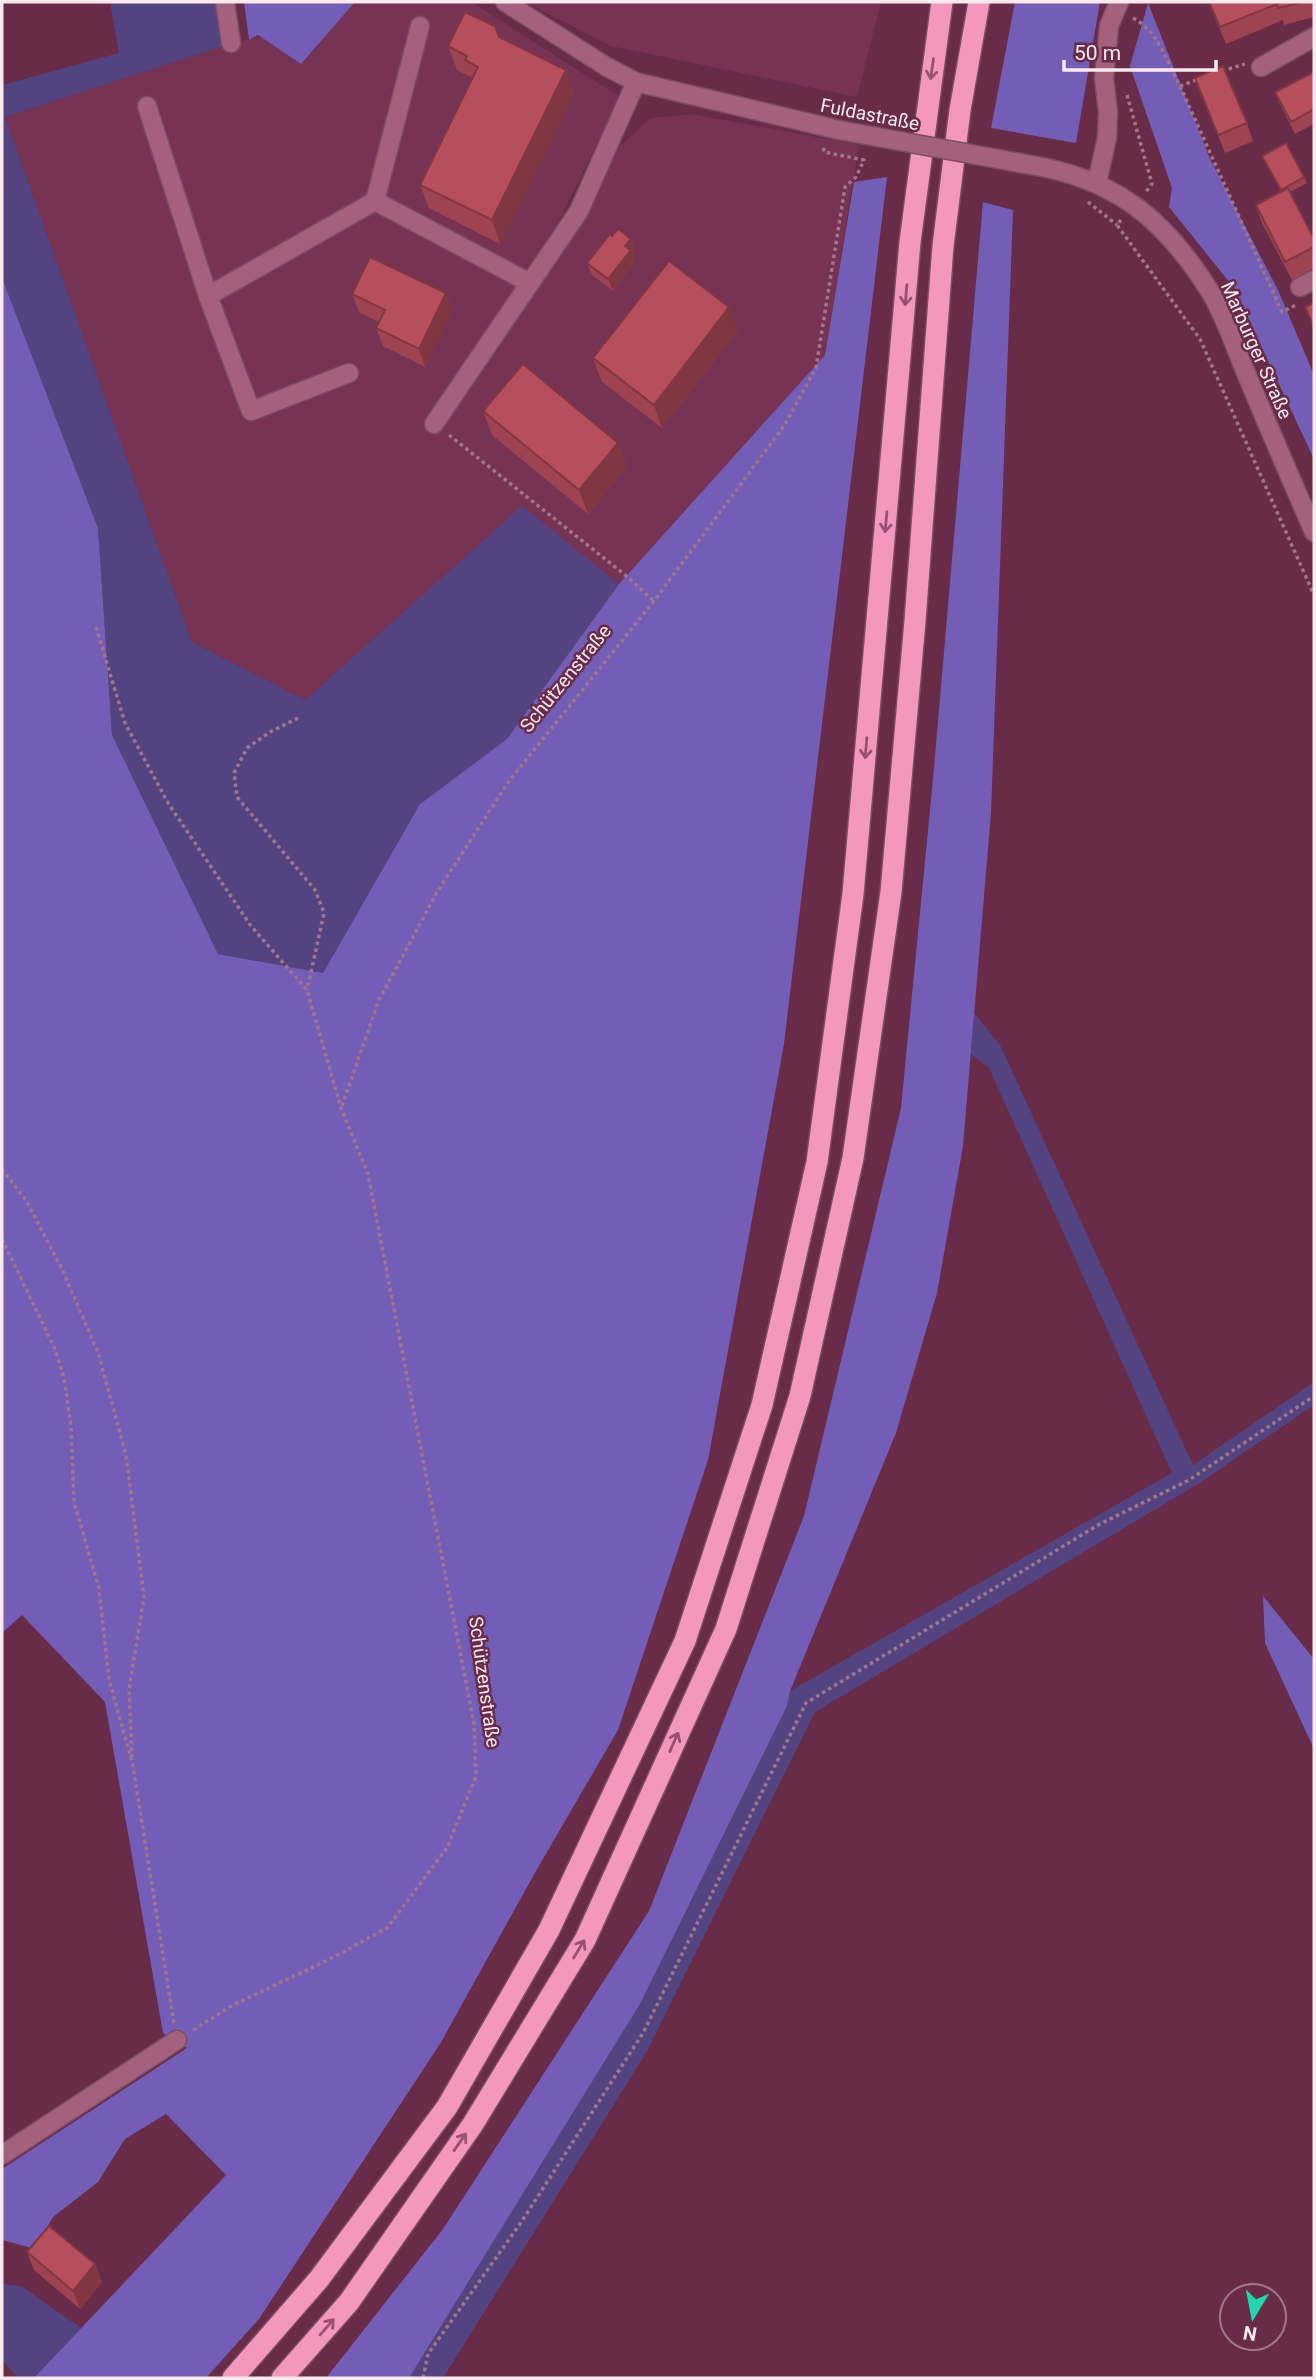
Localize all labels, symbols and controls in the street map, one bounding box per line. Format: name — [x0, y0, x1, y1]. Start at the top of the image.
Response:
scale bar — [1064, 28, 1216, 72]
text: 50 m — [1074, 41, 1121, 65]
one-way arrow — [926, 57, 939, 80]
street label: Fuldastraße — [819, 94, 921, 135]
street label: Marburger Straße — [1216, 278, 1297, 422]
one-way arrow — [899, 283, 912, 306]
one-way arrow — [879, 510, 892, 533]
street label: Schützenstraße — [515, 620, 616, 737]
one-way arrow — [859, 737, 872, 759]
street label: Schützenstraße — [464, 1615, 505, 1749]
one-way arrow — [668, 1732, 681, 1753]
one-way arrow — [573, 1939, 587, 1959]
one-way arrow — [453, 2133, 467, 2152]
north arrow — [1218, 2282, 1288, 2352]
one-way arrow — [319, 2318, 335, 2336]
text: N — [1242, 2321, 1259, 2346]

